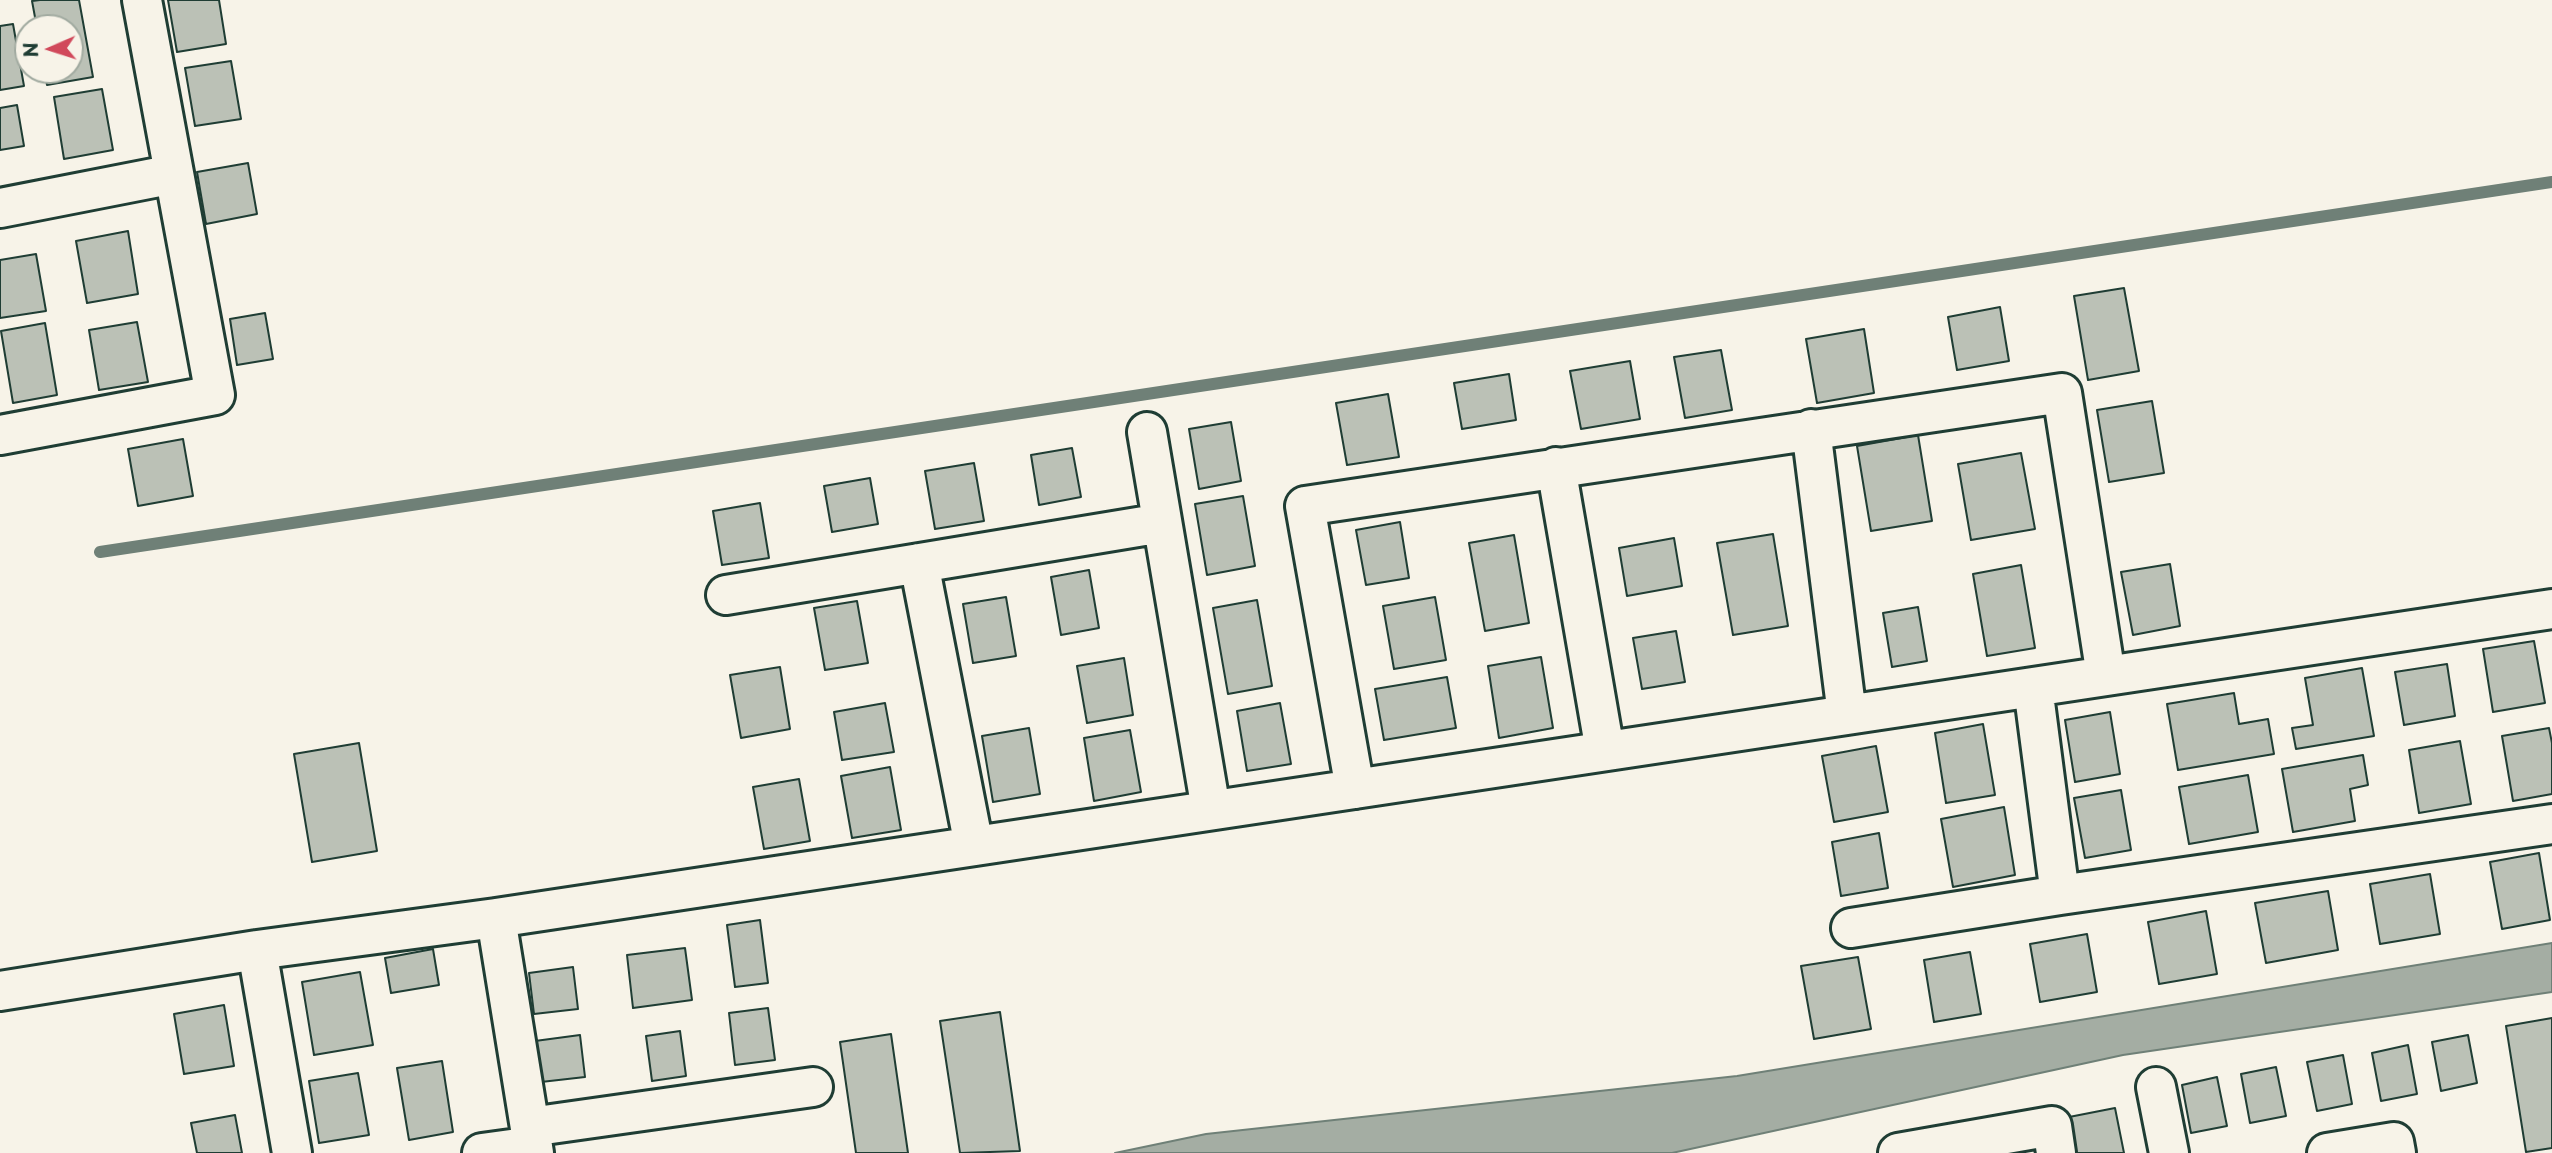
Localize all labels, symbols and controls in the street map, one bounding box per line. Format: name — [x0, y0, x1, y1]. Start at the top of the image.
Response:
north arrow — [14, 14, 84, 84]
text: N — [16, 42, 44, 58]

